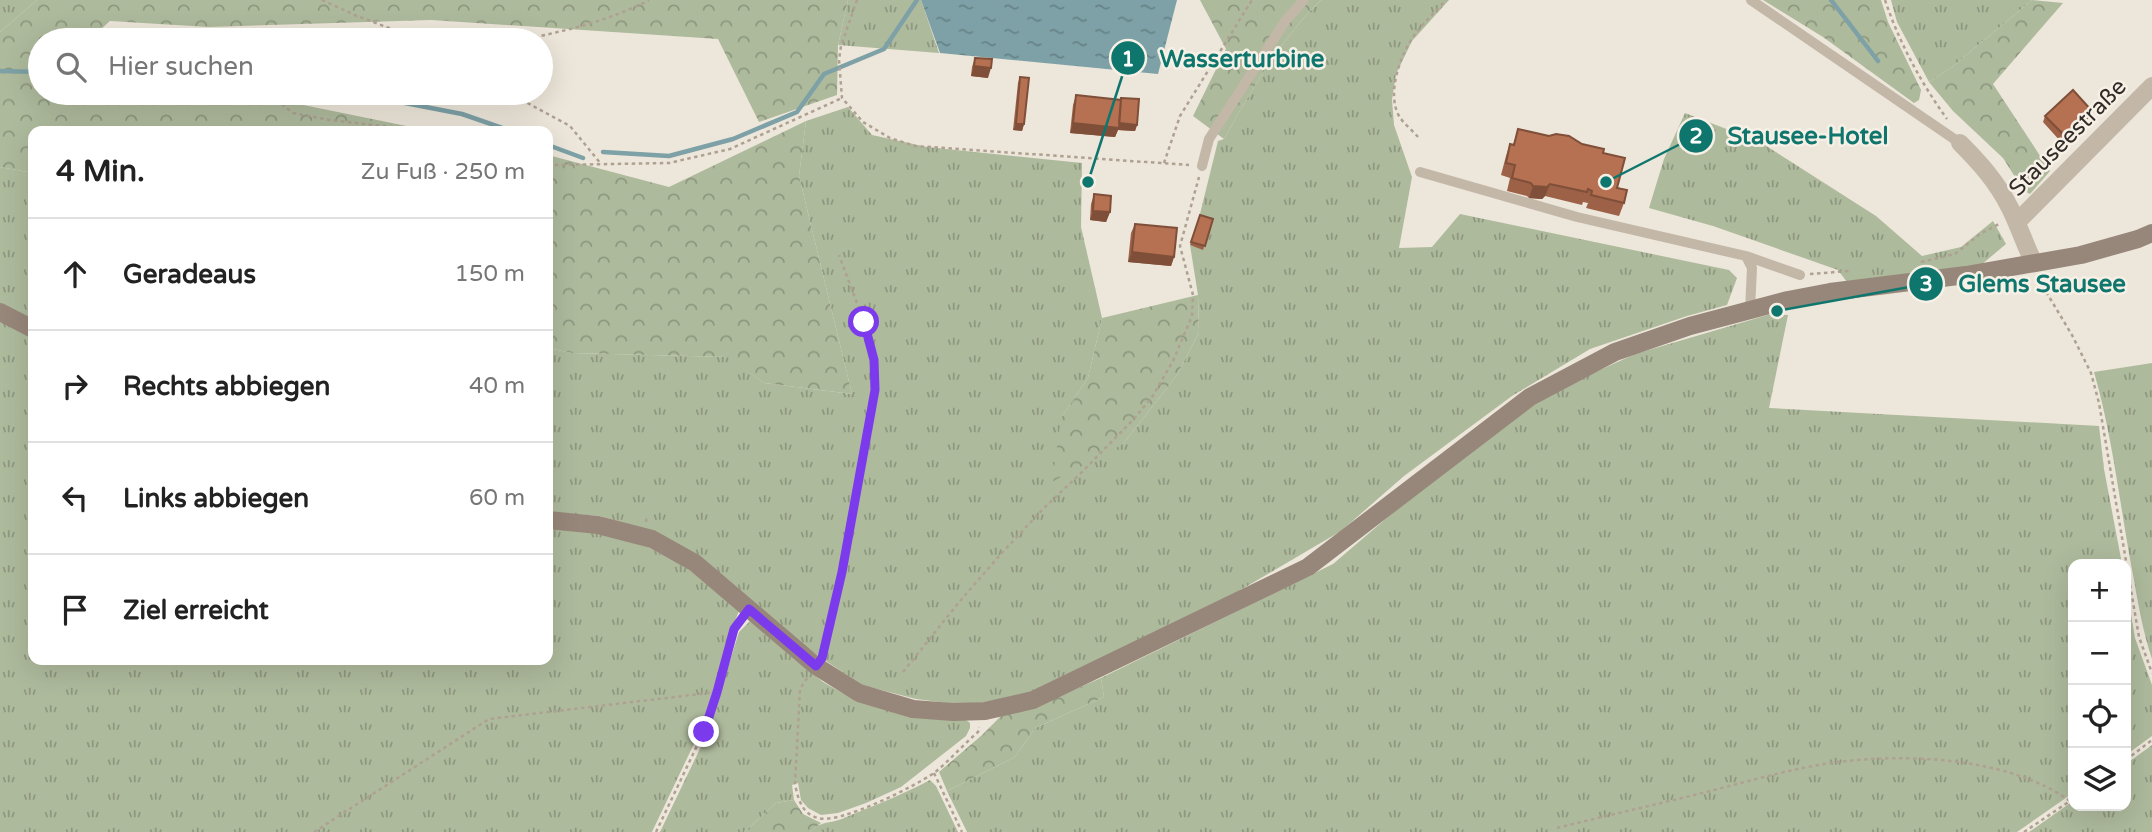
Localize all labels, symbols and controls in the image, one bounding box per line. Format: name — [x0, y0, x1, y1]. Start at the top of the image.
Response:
search box — [28, 28, 553, 105]
callout: Wasserturbine — [1111, 36, 1339, 81]
text: Wasserturbine — [1160, 45, 1325, 74]
text: 1 — [1121, 47, 1135, 72]
icon: search — [52, 48, 90, 86]
text: Hier suchen — [108, 51, 254, 82]
street label: Stauseestraße — [2003, 73, 2132, 202]
callout: Stausee-Hotel — [1679, 113, 1902, 158]
text: Stausee-Hotel — [1728, 122, 1888, 151]
text: 2 — [1689, 124, 1703, 149]
text: 4 Min. — [56, 153, 145, 190]
text: Zu Fuß · 250 m — [361, 158, 525, 186]
icon: ahead — [56, 255, 94, 293]
text: Geradeaus — [123, 259, 256, 290]
text: 150 m — [455, 260, 525, 288]
callout: Glems Stausee — [1909, 262, 2140, 307]
text: Glems Stausee — [1958, 270, 2126, 299]
text: 3 — [1919, 272, 1933, 297]
route start — [848, 306, 879, 337]
icon: right — [56, 367, 94, 405]
text: Rechts abbiegen — [123, 371, 330, 402]
text: 40 m — [469, 372, 525, 400]
icon: left — [56, 479, 94, 517]
text: Links abbiegen — [123, 483, 309, 514]
text: 60 m — [469, 484, 525, 512]
map controls — [2068, 559, 2131, 811]
button: + — [2068, 559, 2131, 622]
icon: arrive — [56, 591, 94, 629]
text: Ziel erreicht — [123, 595, 269, 626]
button: − — [2068, 622, 2131, 685]
button: locate — [2068, 685, 2131, 748]
route end — [688, 716, 719, 747]
button: layers — [2068, 748, 2131, 811]

